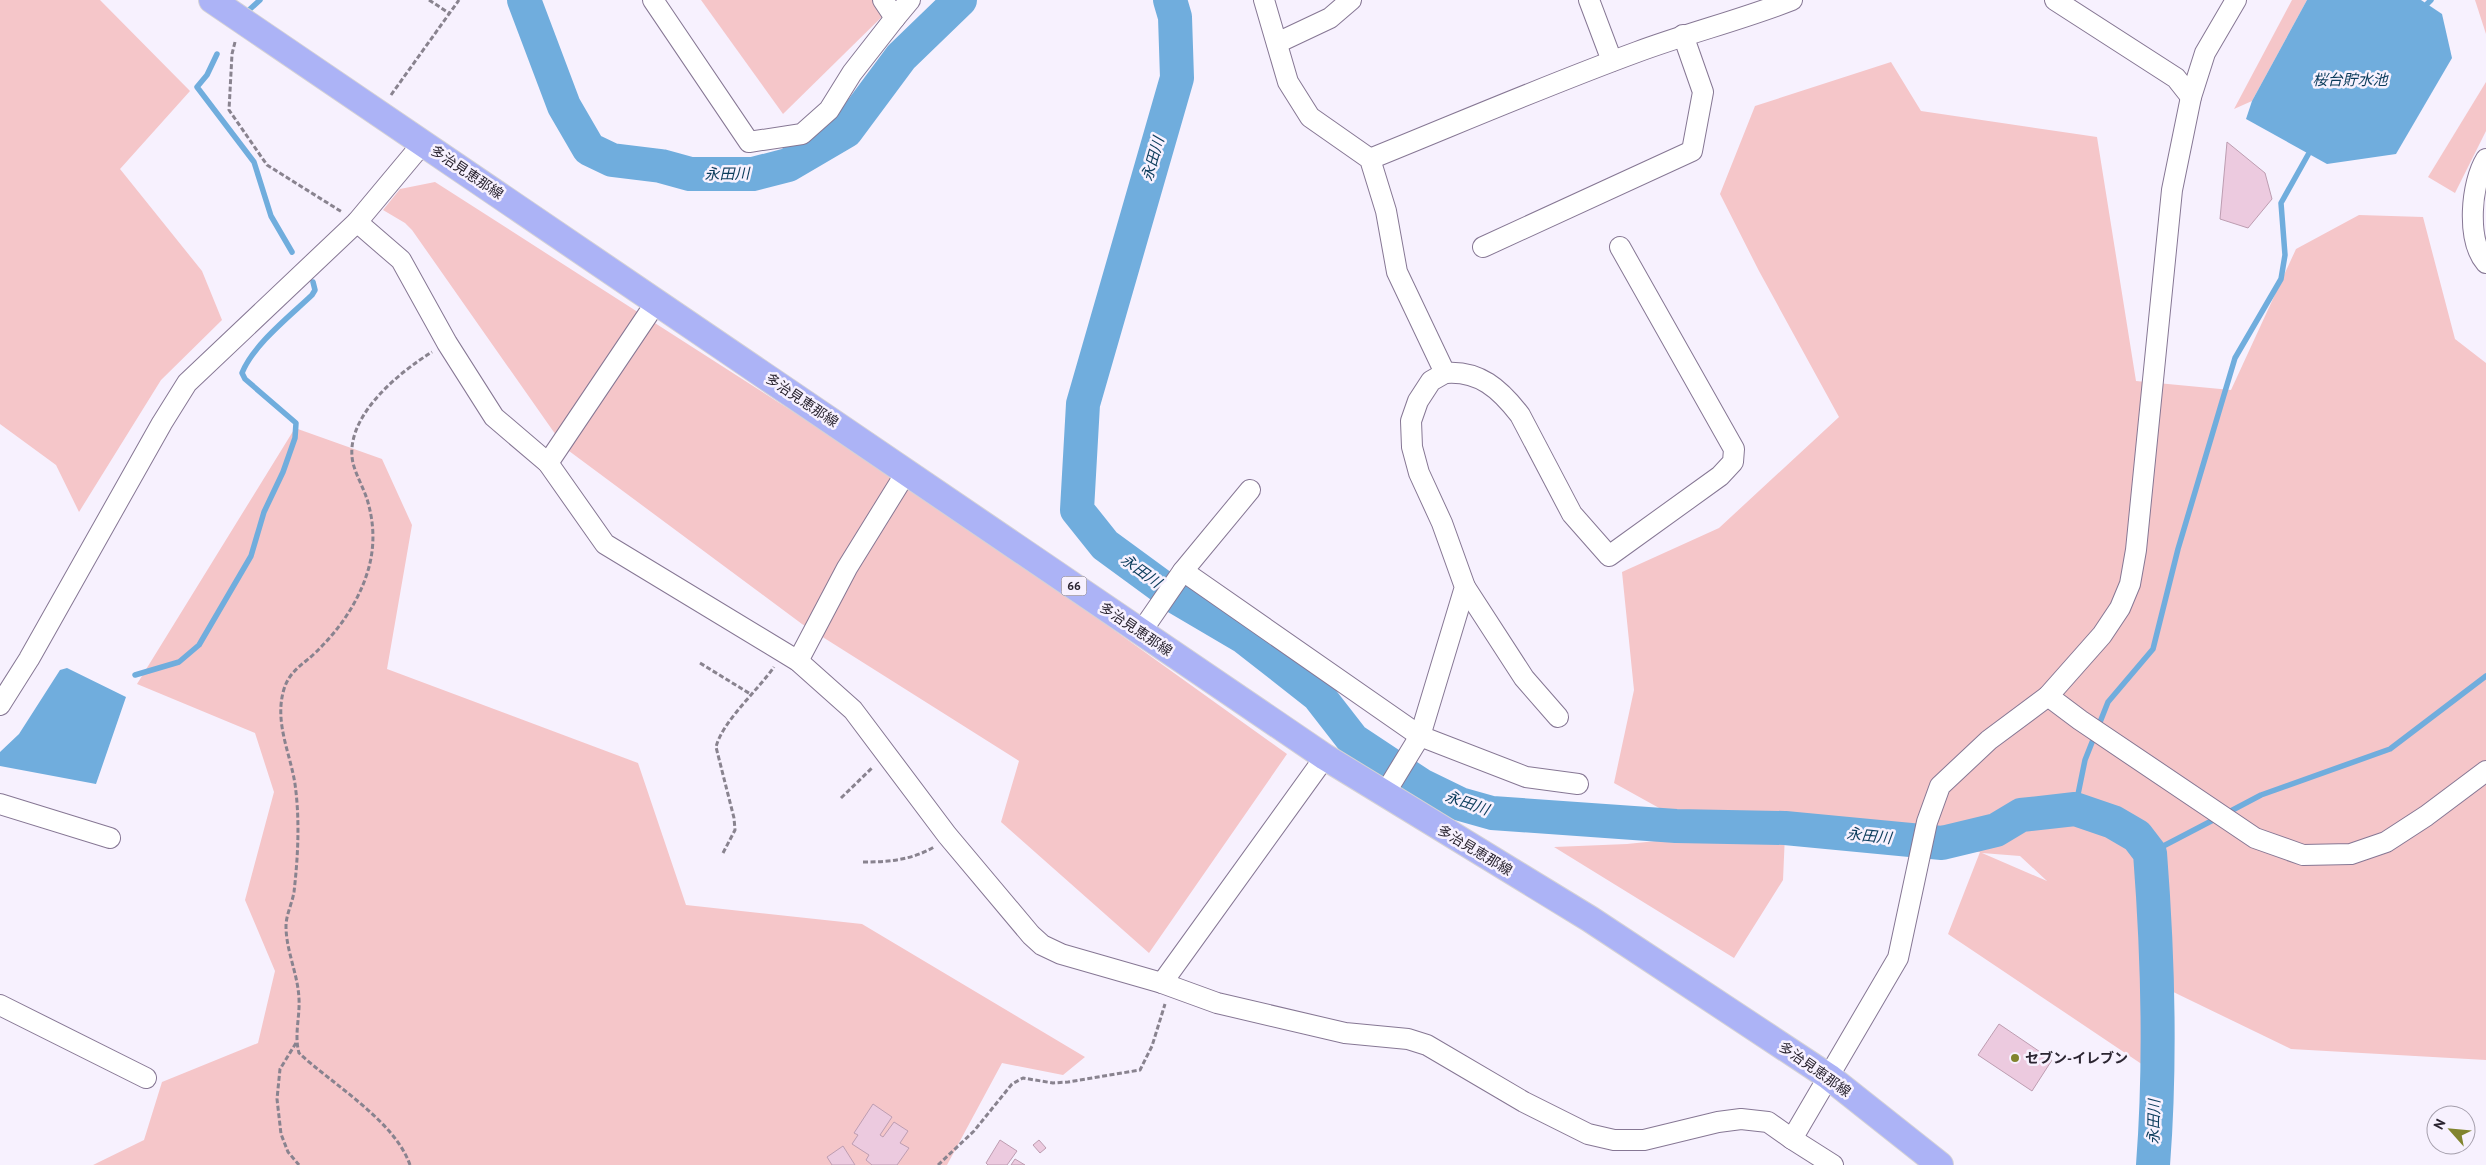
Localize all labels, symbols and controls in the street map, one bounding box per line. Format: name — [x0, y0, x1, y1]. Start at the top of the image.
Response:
water label: 桜台貯水池 — [2312, 70, 2389, 89]
water label: 永田川 — [1137, 133, 1168, 183]
street label: 多治見恵那線 — [427, 141, 507, 203]
water label: 永田川 — [704, 164, 752, 183]
street label: 多治見恵那線 — [762, 369, 842, 431]
water label: 永田川 — [1118, 550, 1167, 593]
road number: 66 — [1062, 576, 1086, 596]
street label: 多治見恵那線 — [1096, 598, 1176, 660]
water label: 永田川 — [1443, 786, 1493, 819]
street label: 多治見恵那線 — [1434, 821, 1516, 879]
water label: 永田川 — [1846, 824, 1894, 848]
street label: 多治見恵那線 — [1775, 1038, 1855, 1100]
place label: セブン-イレブン — [2025, 1049, 2128, 1067]
marker: セブン-イレブン — [2009, 1052, 2021, 1064]
water label: 永田川 — [2144, 1097, 2163, 1145]
north arrow — [2426, 1105, 2476, 1155]
text: N — [2429, 1116, 2450, 1132]

